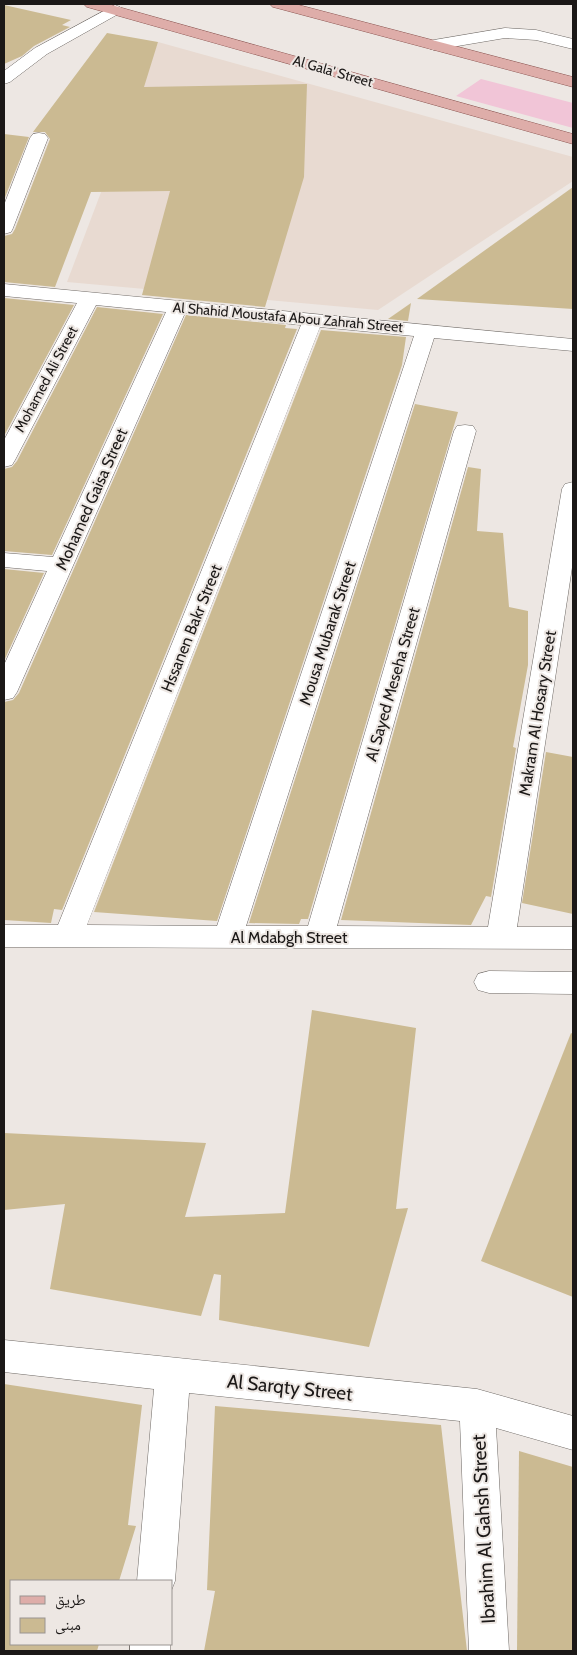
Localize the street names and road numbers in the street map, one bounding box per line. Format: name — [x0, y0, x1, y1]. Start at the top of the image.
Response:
street label: Al Gala' Street — [291, 51, 375, 91]
street label: Al Shahid Moustafa Abou Zahrah Street — [172, 298, 404, 336]
street label: Mohamed Ali Street — [10, 323, 82, 435]
street label: Mohamed Gaisa Street — [52, 425, 132, 573]
street label: Mousa Mubarak Street — [295, 558, 360, 707]
street label: Hssanen Bakr Street — [157, 561, 226, 695]
street label: Al Sayed Meseha Street — [361, 604, 424, 763]
street label: Makram Al Hosary Street — [515, 628, 560, 797]
street label: Al Mdabgh Street — [231, 928, 348, 947]
street label: Al Sarqty Street — [226, 1369, 354, 1406]
street label: Ibrahim Al Gahsh Street — [467, 1433, 500, 1624]

